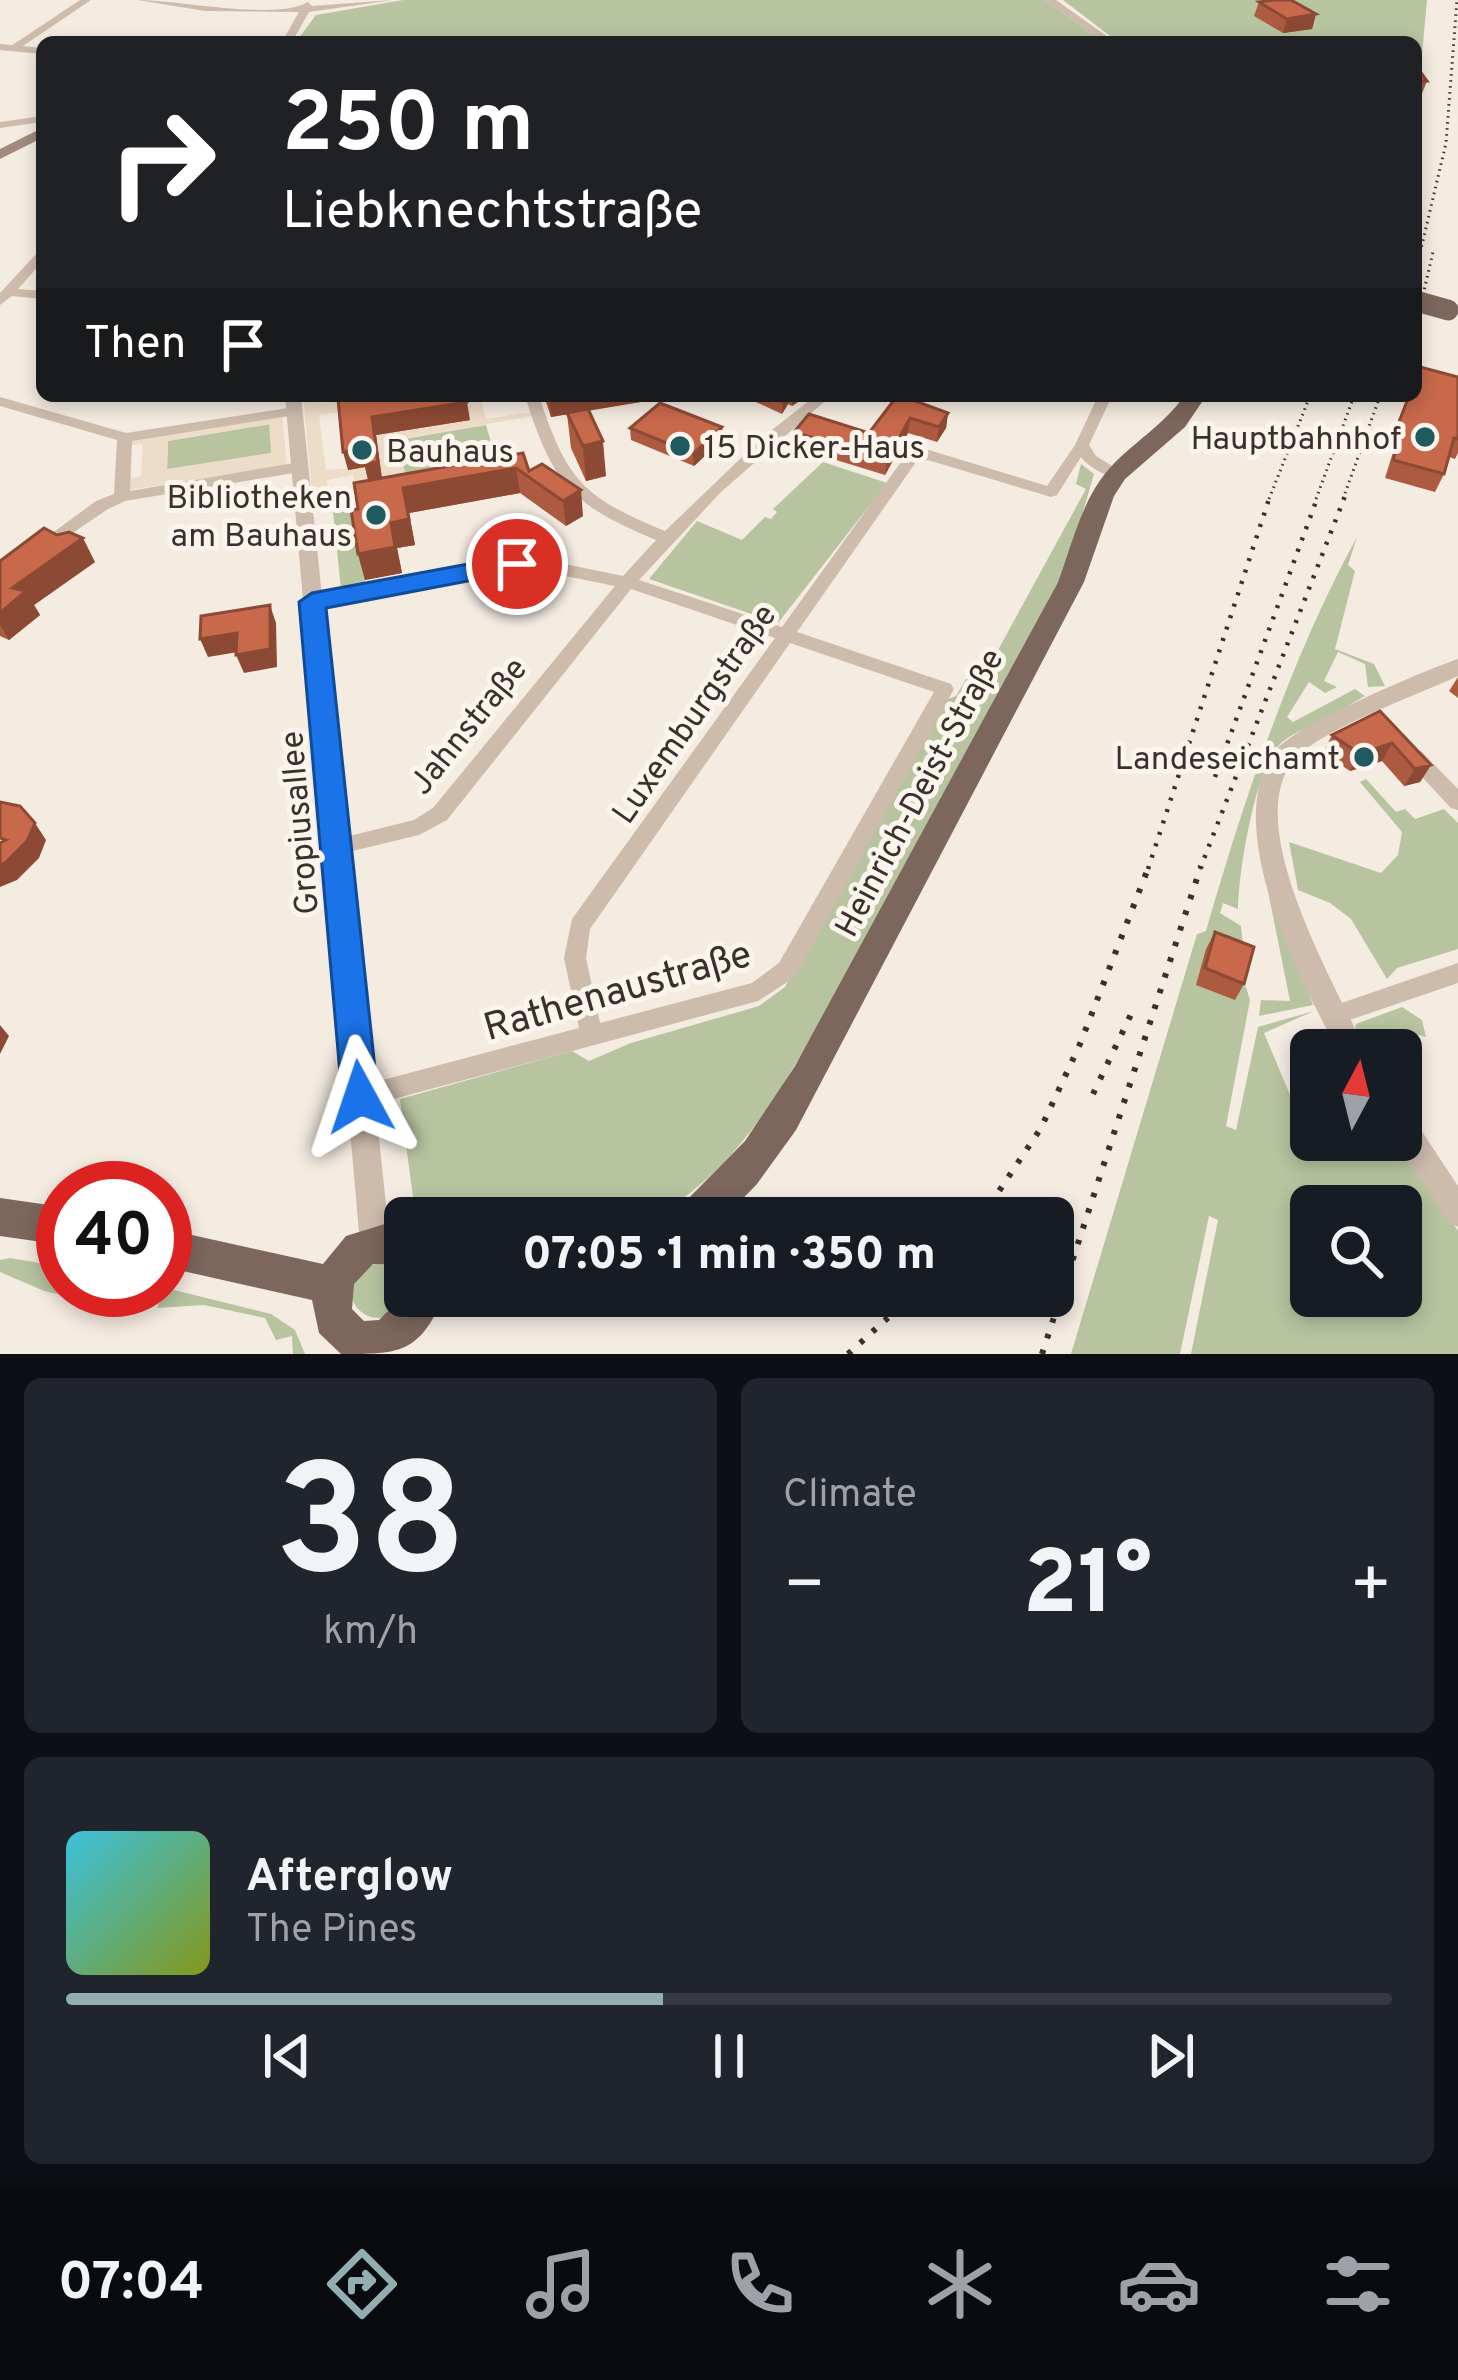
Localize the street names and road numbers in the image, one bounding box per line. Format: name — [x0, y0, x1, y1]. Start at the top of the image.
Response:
street label: Luxemburgstraße — [605, 597, 788, 833]
street label: Heinrich-Deist-Straße — [828, 643, 1015, 945]
street label: Jahnstraße — [402, 650, 538, 805]
street label: Gropiusallee — [273, 729, 331, 916]
street label: Rathenaustraße — [479, 932, 758, 1055]

